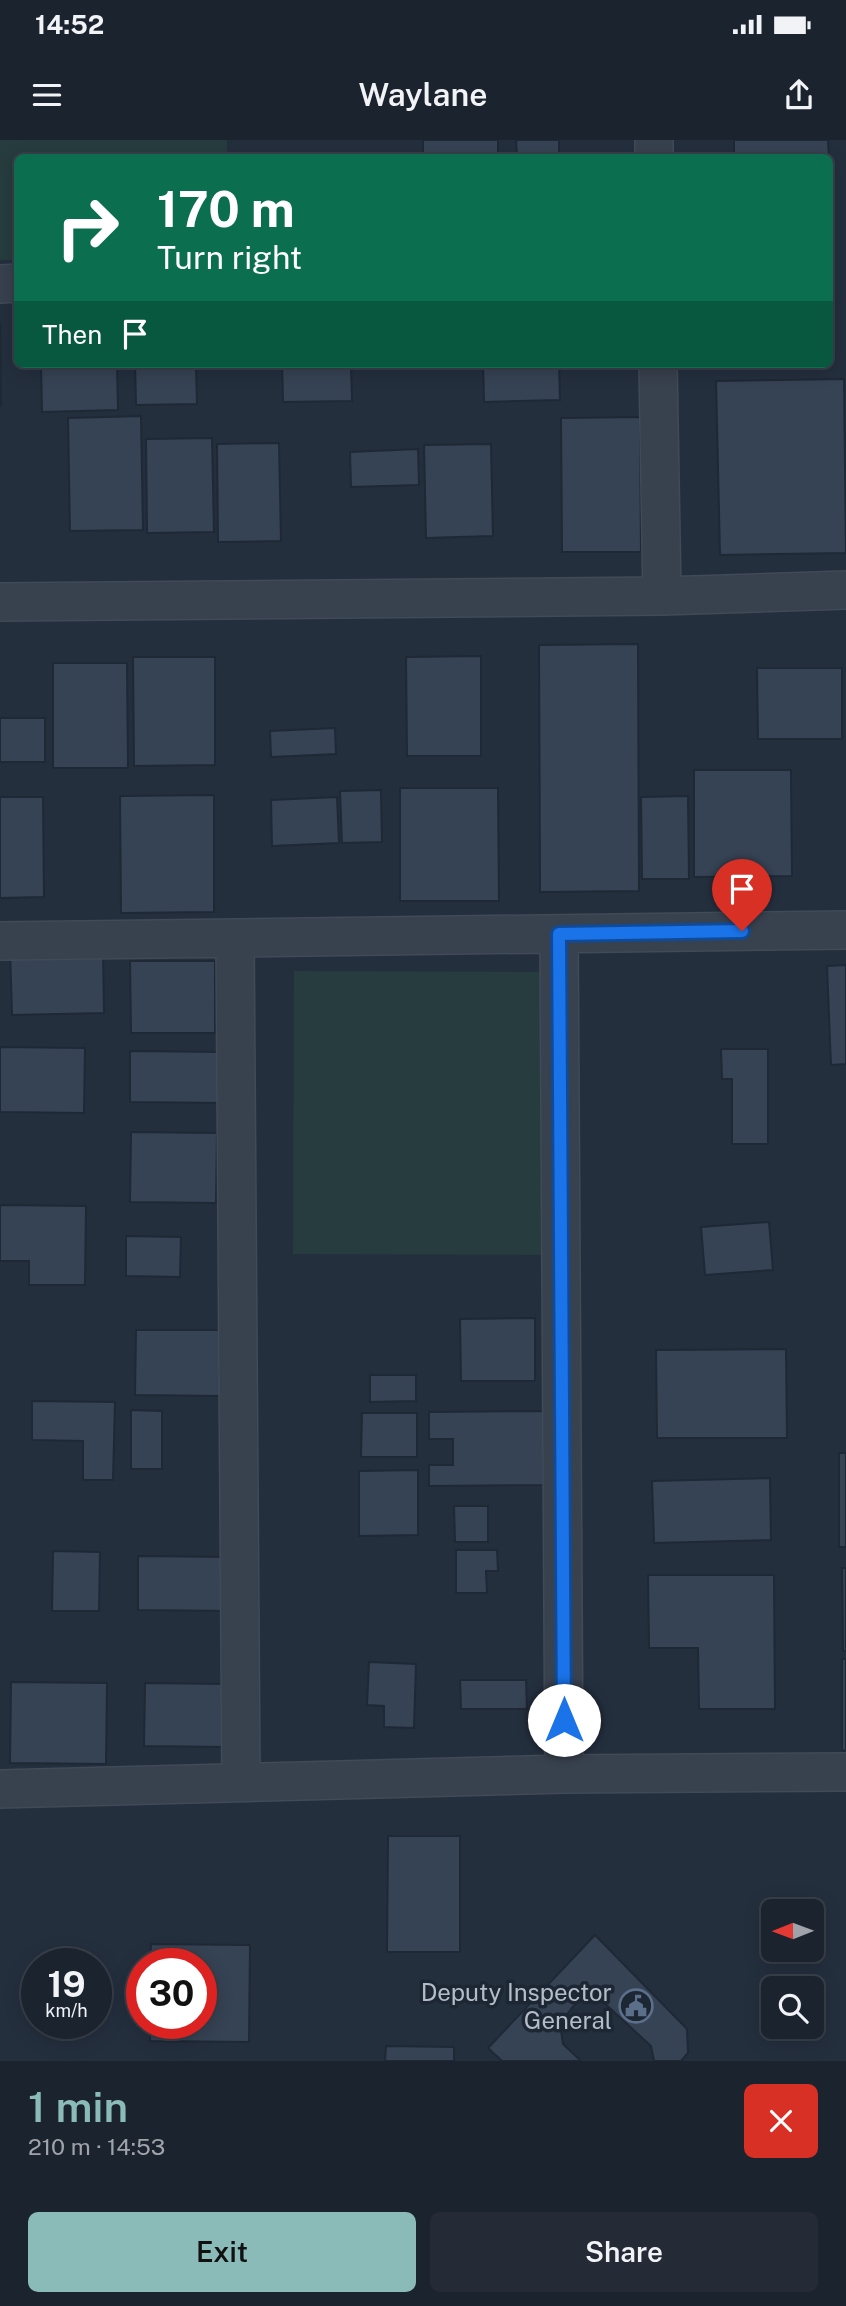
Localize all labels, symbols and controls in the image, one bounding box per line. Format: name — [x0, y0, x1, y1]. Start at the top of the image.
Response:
text: 14:52 — [35, 9, 104, 40]
icon: menu — [28, 76, 66, 114]
text: Waylane — [358, 76, 488, 113]
icon: share — [780, 76, 818, 114]
text: 170 m — [157, 180, 295, 238]
icon: right — [42, 182, 133, 273]
text: Turn right — [157, 239, 302, 276]
icon: arrive — [116, 315, 154, 353]
text: Then — [42, 319, 102, 350]
pin — [712, 859, 772, 931]
icon: arrive — [723, 870, 761, 908]
position arrow — [527, 1683, 601, 1757]
north arrow — [761, 1899, 824, 1962]
map controls — [761, 1899, 824, 2039]
speed limit sign: 30 — [126, 1948, 217, 2039]
text: 19 — [47, 1964, 86, 2005]
button: search — [761, 1976, 824, 2039]
place label: Deputy Inspector General — [421, 1978, 612, 2034]
public building icon: Deputy Inspector General — [617, 1987, 655, 2025]
text: km/h — [45, 2000, 88, 2021]
text: 1 min — [28, 2082, 128, 2131]
button: close — [744, 2084, 818, 2158]
text: 210 m · 14:53 — [28, 2133, 165, 2160]
button: Exit — [28, 2212, 416, 2292]
button: Share — [430, 2212, 818, 2292]

